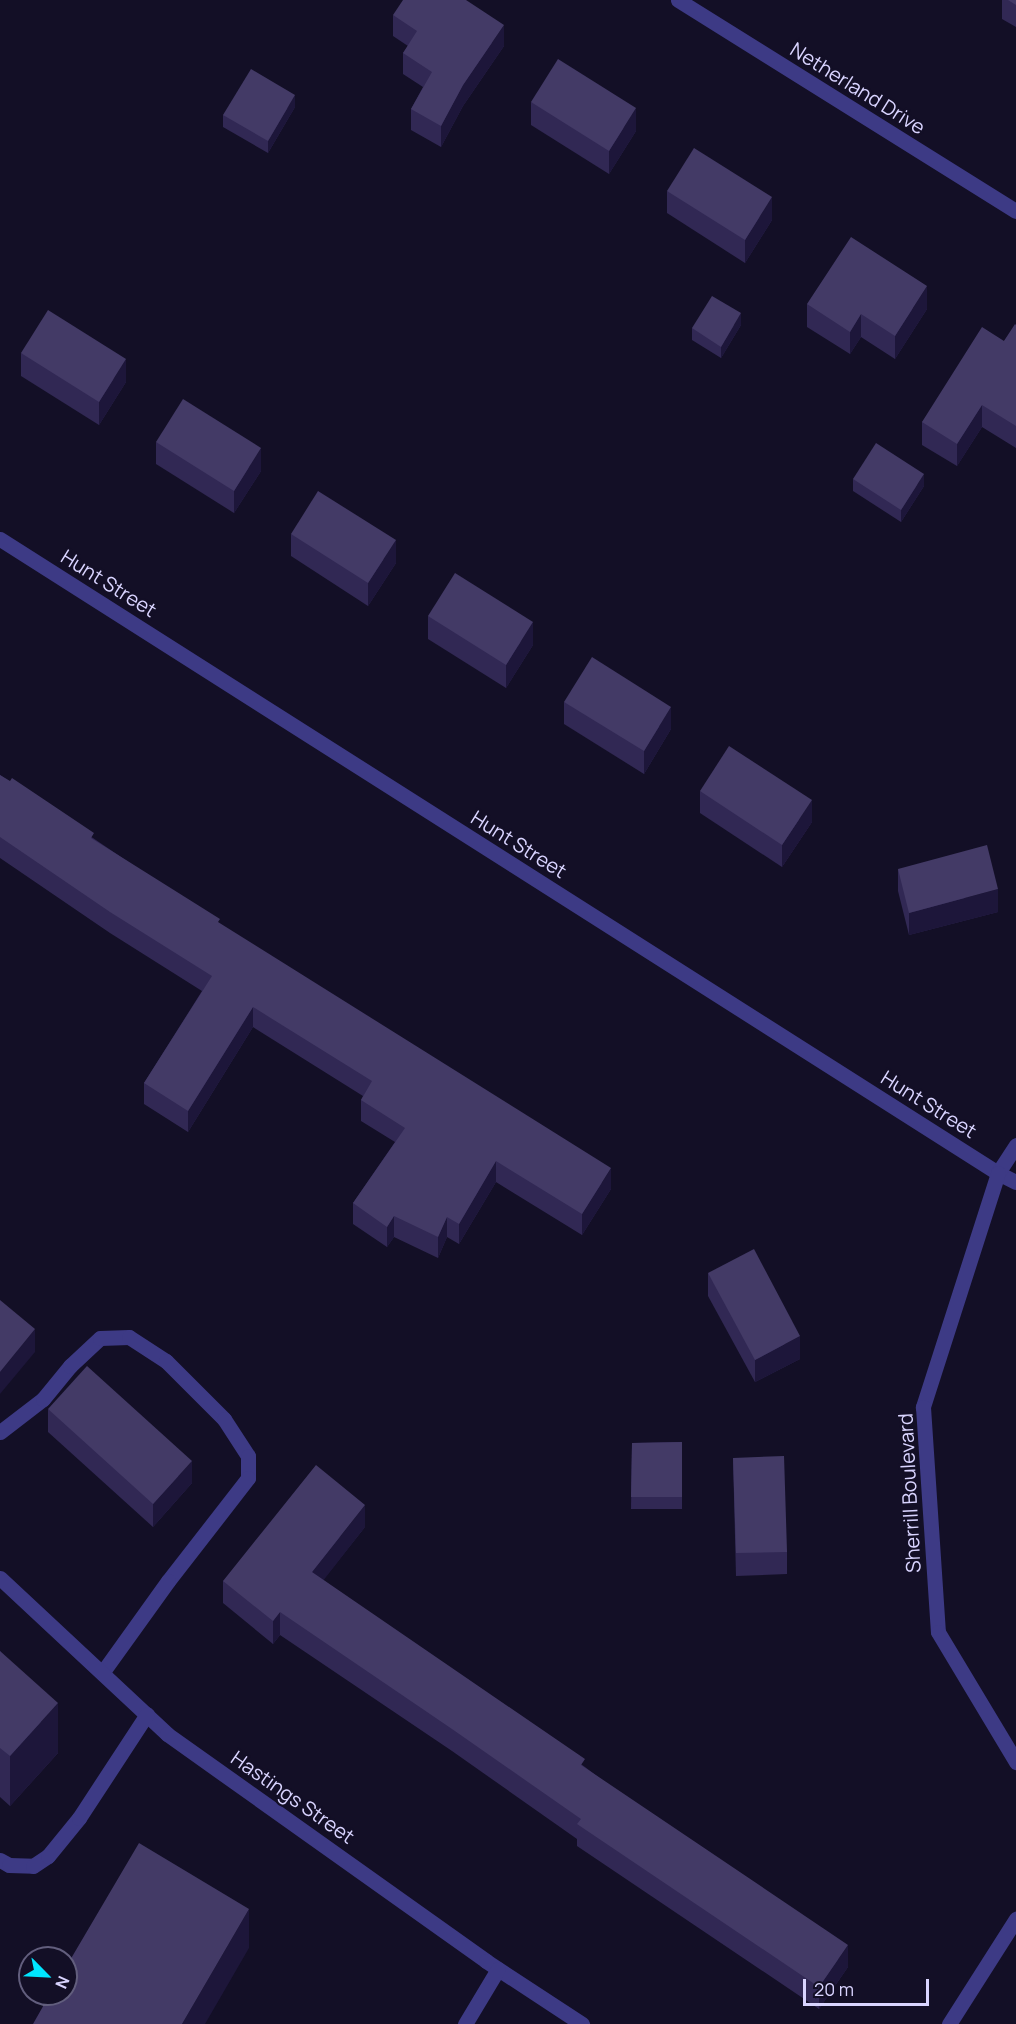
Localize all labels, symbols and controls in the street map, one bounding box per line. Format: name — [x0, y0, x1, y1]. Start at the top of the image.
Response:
street label: Netherland Drive — [786, 37, 930, 139]
street label: Hunt Street — [57, 544, 161, 622]
street label: Hunt Street — [467, 805, 571, 883]
street label: Hunt Street — [877, 1065, 981, 1143]
street label: Sherrill Boulevard — [893, 1413, 925, 1573]
street label: Hastings Street — [227, 1746, 359, 1848]
north arrow — [18, 1946, 78, 2006]
scale bar — [806, 1967, 932, 2005]
text: N — [50, 1973, 75, 1992]
text: 20 m — [814, 1977, 854, 2001]

